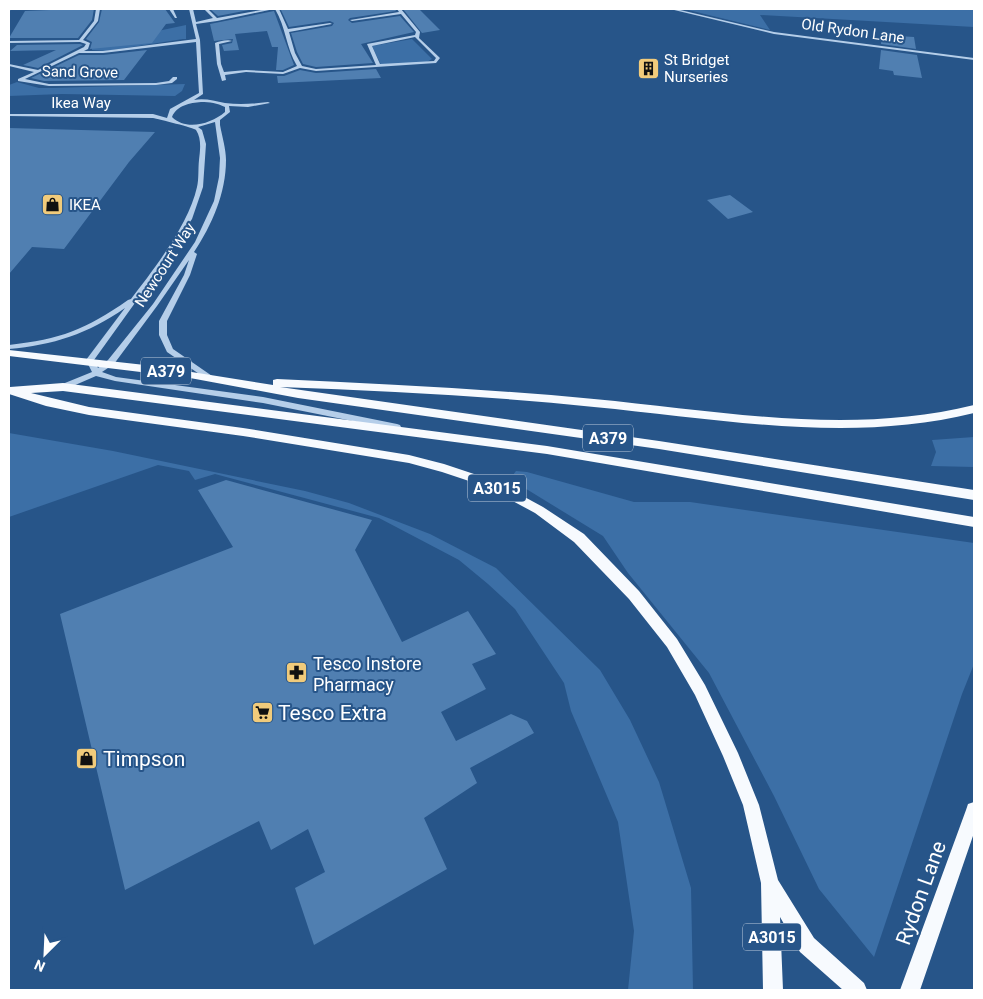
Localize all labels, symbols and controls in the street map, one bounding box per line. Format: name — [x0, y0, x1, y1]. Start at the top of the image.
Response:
street label: Old Rydon Lane — [800, 15, 906, 47]
place label: St Bridget Nurseries — [664, 51, 729, 86]
building icon: St Bridget Nurseries — [636, 57, 660, 81]
street label: Sand Grove — [42, 62, 118, 82]
street label: Ikea Way — [51, 94, 111, 112]
shop icon: IKEA — [41, 193, 65, 217]
place label: IKEA — [69, 196, 101, 214]
street label: Newcourt Way — [131, 219, 199, 311]
road number: A379 — [141, 358, 191, 384]
road number: A379 — [583, 424, 633, 452]
road number: A3015 — [468, 474, 526, 502]
place label: Tesco Instore Pharmacy — [313, 653, 421, 695]
pharmacy icon: Tesco Instore Pharmacy — [285, 661, 309, 685]
supermarket icon: Tesco Extra — [250, 701, 274, 725]
place label: Tesco Extra — [278, 701, 387, 725]
shop icon: Timpson — [75, 747, 99, 771]
place label: Timpson — [103, 747, 185, 771]
street label: Rydon Lane — [891, 838, 951, 948]
road number: A3015 — [743, 924, 801, 950]
north arrow — [20, 929, 70, 979]
text: N — [32, 957, 47, 975]

